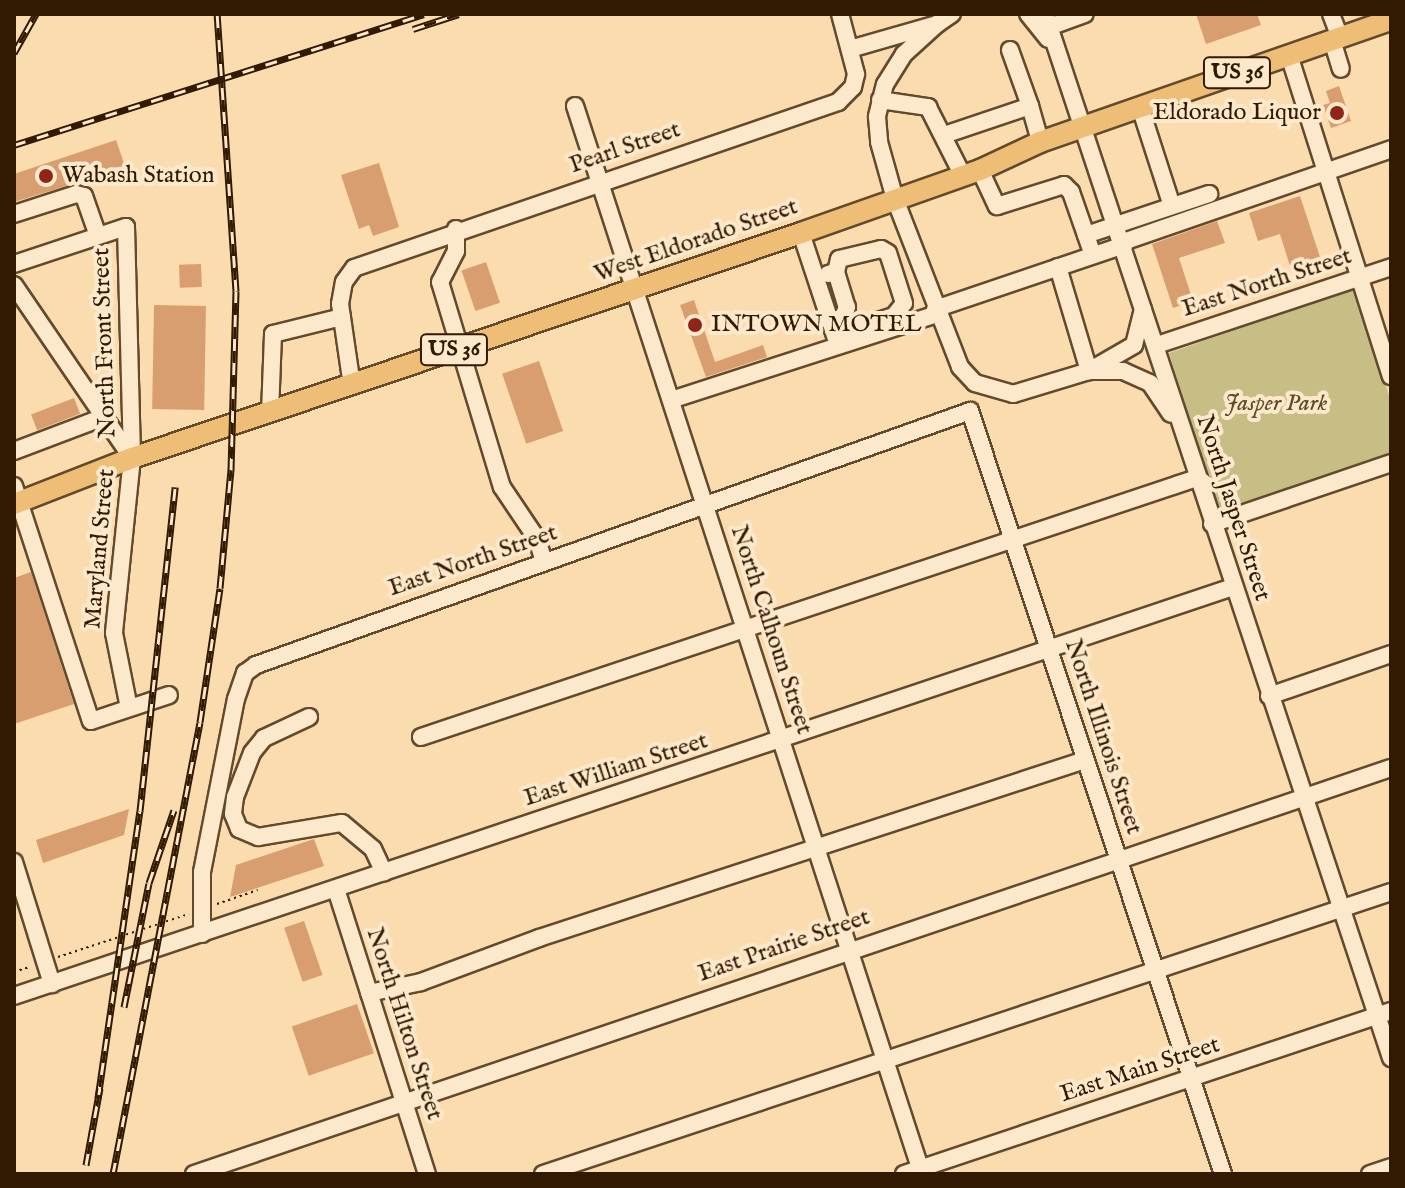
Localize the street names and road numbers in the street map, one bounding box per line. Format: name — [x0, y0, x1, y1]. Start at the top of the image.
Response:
road number: US 36 — [1201, 55, 1273, 91]
street label: Pearl Street — [566, 116, 684, 180]
street label: West Eldorado Street — [591, 193, 801, 289]
street label: East North Street — [1179, 242, 1355, 324]
street label: North Front Street — [87, 247, 123, 439]
road number: US 36 — [418, 332, 490, 368]
street label: North Jasper Street — [1189, 411, 1277, 605]
street label: Maryland Street — [79, 468, 121, 630]
street label: East North Street — [385, 519, 561, 603]
street label: North Calhoun Street — [724, 522, 818, 738]
street label: North Illinois Street — [1058, 636, 1148, 838]
street label: East William Street — [520, 727, 712, 813]
street label: East Prairie Street — [694, 903, 874, 989]
street label: North Hilton Street — [359, 924, 449, 1124]
street label: East Main Street — [1057, 1031, 1223, 1109]

